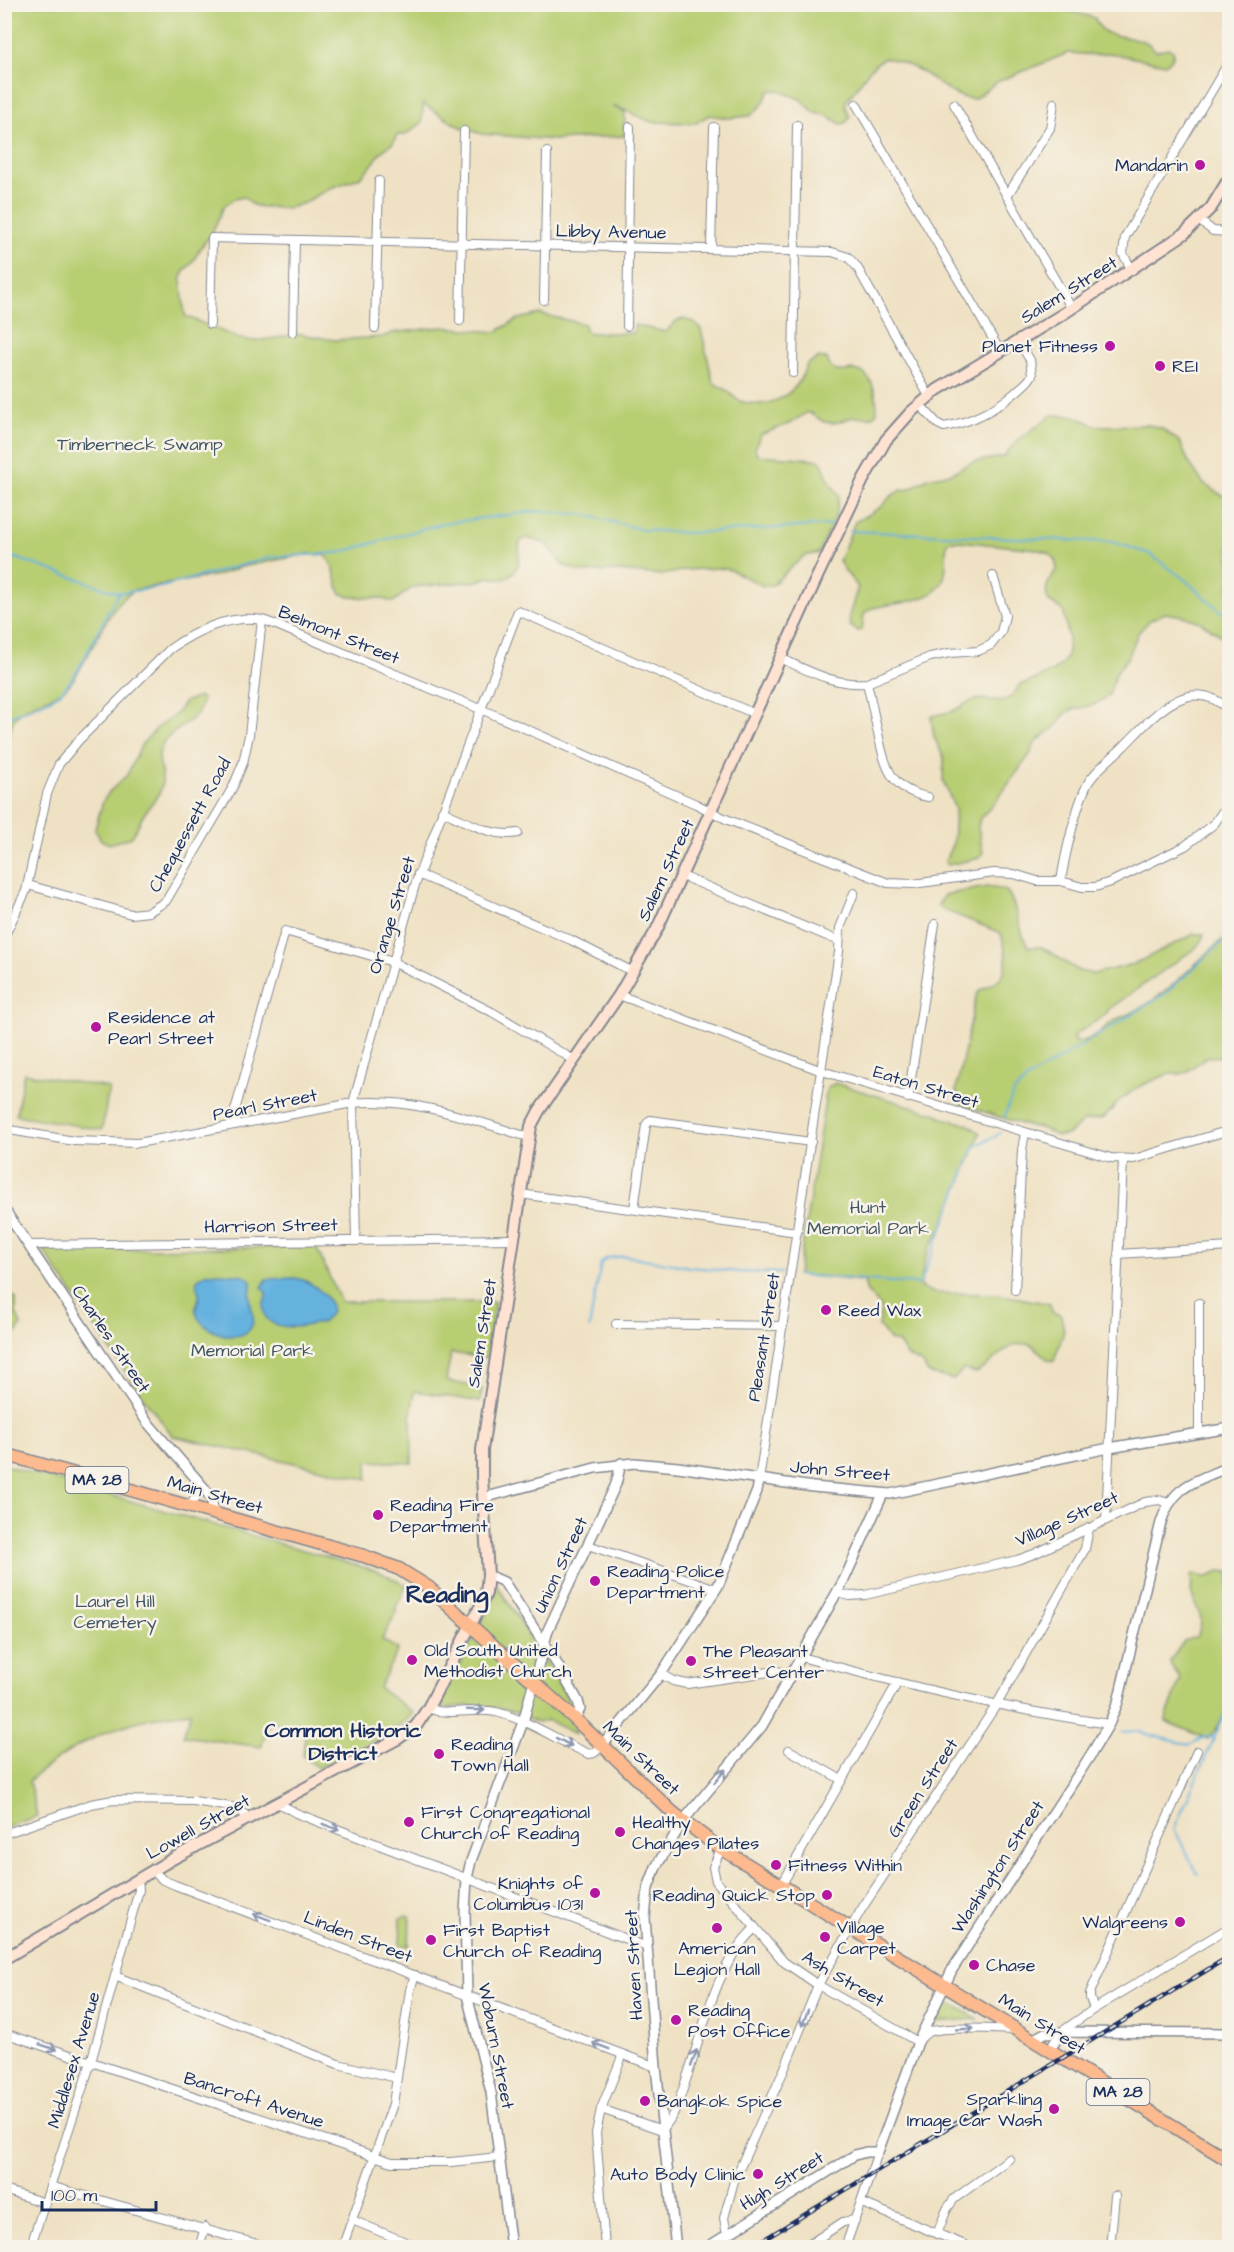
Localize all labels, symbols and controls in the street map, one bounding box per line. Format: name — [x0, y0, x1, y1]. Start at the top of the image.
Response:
place label: Mandarin — [1115, 153, 1188, 178]
marker: Mandarin — [1193, 158, 1207, 172]
street label: Libby Avenue — [555, 219, 667, 246]
street label: Salem Street — [1016, 250, 1123, 330]
place label: Planet Fitness — [982, 334, 1098, 359]
marker: Planet Fitness — [1103, 339, 1117, 353]
place label: REI — [1172, 354, 1198, 379]
marker: REI — [1153, 359, 1167, 373]
park label: Timberneck Swamp — [57, 432, 223, 457]
street label: Belmont Street — [275, 599, 404, 671]
street label: Chequessett Road — [143, 753, 237, 897]
street label: Salem Street — [631, 814, 701, 925]
street label: Orange Street — [362, 852, 423, 977]
place label: Residence at Pearl Street — [108, 1005, 216, 1051]
marker: Residence at Pearl Street — [89, 1020, 103, 1034]
street label: Eaton Street — [870, 1059, 982, 1115]
street label: Pearl Street — [211, 1082, 320, 1127]
park label: Hunt Memorial Park — [807, 1195, 929, 1241]
street label: Harrison Street — [204, 1212, 339, 1240]
street label: Pleasant Street — [741, 1270, 787, 1403]
street label: Salem Street — [461, 1276, 503, 1389]
street label: Charles Street — [66, 1280, 157, 1398]
place label: Reed Wax — [838, 1298, 922, 1323]
marker: Reed Wax — [819, 1303, 833, 1317]
park label: Memorial Park — [191, 1338, 313, 1363]
street label: John Street — [789, 1454, 892, 1488]
road number: MA 28 — [66, 1467, 128, 1493]
street label: Main Street — [164, 1469, 266, 1521]
street label: Village Street — [1011, 1485, 1124, 1554]
place label: Reading Fire Department — [390, 1493, 494, 1539]
marker: Reading Fire Department — [371, 1508, 385, 1522]
street label: Union Street — [528, 1512, 595, 1617]
place label: Reading Police Department — [607, 1559, 725, 1605]
marker: Reading Police Department — [588, 1574, 602, 1588]
district label: Reading — [406, 1578, 489, 1613]
park label: Laurel Hill Cemetery — [73, 1589, 157, 1636]
place label: Old South United Methodist Church — [424, 1638, 572, 1684]
place label: The Pleasant Street Center — [703, 1639, 824, 1685]
marker: Old South United Methodist Church — [405, 1653, 419, 1667]
marker: The Pleasant Street Center — [684, 1654, 698, 1668]
one-way arrow — [466, 1705, 486, 1716]
street label: Main Street — [597, 1715, 686, 1802]
district label: Common Historic District — [264, 1717, 422, 1768]
place label: Reading Town Hall — [451, 1732, 529, 1778]
street label: Green Street — [882, 1733, 965, 1842]
one-way arrow — [554, 1737, 572, 1748]
marker: Reading Town Hall — [432, 1747, 446, 1761]
one-way arrow — [713, 1769, 727, 1784]
street label: Lowell Street — [142, 1788, 255, 1866]
street label: Washington Street — [946, 1795, 1052, 1939]
place label: First Congregational Church of Reading — [421, 1800, 590, 1847]
place label: Healthy Changes Pilates — [632, 1810, 759, 1857]
marker: First Congregational Church of Reading — [402, 1815, 416, 1829]
one-way arrow — [321, 1822, 340, 1833]
marker: Healthy Changes Pilates — [613, 1825, 627, 1839]
place label: Fitness Within — [788, 1853, 902, 1878]
marker: Fitness Within — [769, 1858, 783, 1872]
place label: Knights of Columbus 1031 — [474, 1871, 583, 1917]
place label: Reading Quick Stop — [652, 1883, 815, 1909]
marker: Knights of Columbus 1031 — [588, 1886, 602, 1900]
marker: Reading Quick Stop — [820, 1888, 834, 1902]
street label: Linden Street — [300, 1905, 417, 1970]
street label: Haven Street — [619, 1908, 649, 2021]
place label: Walgreens — [1082, 1910, 1168, 1936]
one-way arrow — [253, 1911, 272, 1922]
place label: Village Carpet — [837, 1915, 897, 1961]
marker: Walgreens — [1173, 1915, 1187, 1929]
place label: First Baptist Church of Reading — [443, 1918, 601, 1965]
marker: American Legion Hall — [710, 1921, 724, 1935]
marker: Village Carpet — [818, 1930, 832, 1944]
marker: First Baptist Church of Reading — [424, 1933, 438, 1947]
place label: American Legion Hall — [674, 1936, 760, 1983]
street label: Ash Street — [797, 1945, 890, 2014]
place label: Chase — [986, 1953, 1036, 1978]
marker: Chase — [967, 1958, 981, 1972]
street label: Woburn Street — [472, 1981, 521, 2112]
street label: Main Street — [994, 1987, 1091, 2061]
street label: Middlesex Avenue — [41, 1988, 107, 2131]
place label: Reading Post Office — [688, 1998, 791, 2044]
one-way arrow — [798, 2008, 809, 2027]
marker: Reading Post Office — [669, 2013, 683, 2027]
one-way arrow — [955, 2024, 975, 2035]
one-way arrow — [593, 2040, 611, 2051]
one-way arrow — [38, 2043, 57, 2054]
one-way arrow — [689, 2049, 700, 2068]
street label: Bancroft Avenue — [181, 2066, 328, 2135]
road number: MA 28 — [1086, 2079, 1150, 2105]
place label: Sparkling Image Car Wash — [907, 2087, 1042, 2134]
place label: Bangkok Spice — [657, 2089, 782, 2115]
marker: Bangkok Spice — [638, 2094, 652, 2108]
marker: Sparkling Image Car Wash — [1047, 2102, 1061, 2116]
street label: High Street — [735, 2145, 830, 2218]
place label: Auto Body Clinic — [610, 2162, 746, 2188]
marker: Auto Body Clinic — [751, 2167, 765, 2181]
scale bar — [42, 2174, 156, 2212]
text: 100 m — [51, 2183, 97, 2208]

